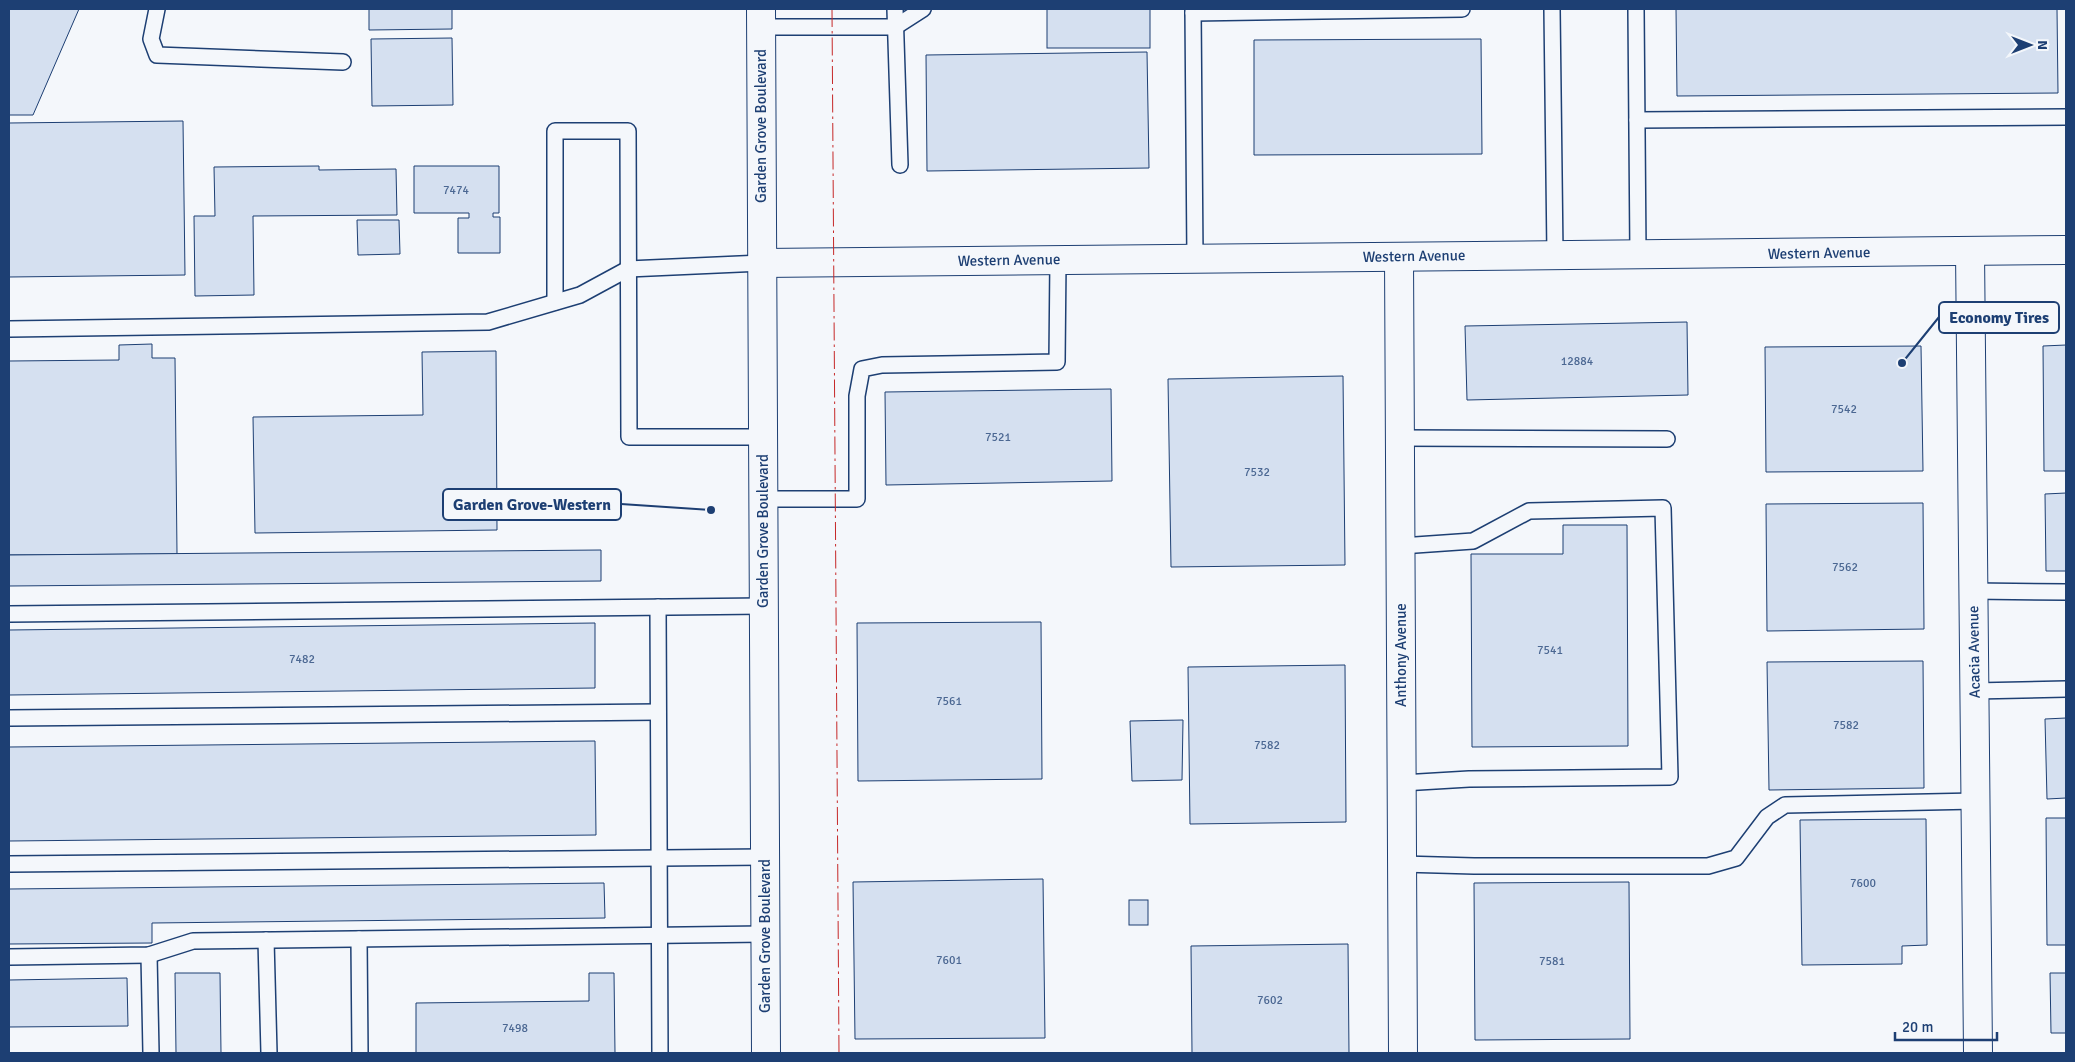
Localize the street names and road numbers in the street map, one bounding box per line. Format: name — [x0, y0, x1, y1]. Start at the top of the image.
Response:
street label: Garden Grove Boulevard — [752, 49, 770, 203]
street label: Western Avenue — [1767, 243, 1871, 263]
street label: Western Avenue — [1362, 246, 1466, 266]
street label: Western Avenue — [957, 250, 1061, 270]
street label: Garden Grove Boulevard — [754, 454, 772, 608]
street label: Anthony Avenue — [1392, 603, 1410, 707]
street label: Acacia Avenue — [1964, 605, 1984, 699]
street label: Garden Grove Boulevard — [756, 859, 774, 1013]

